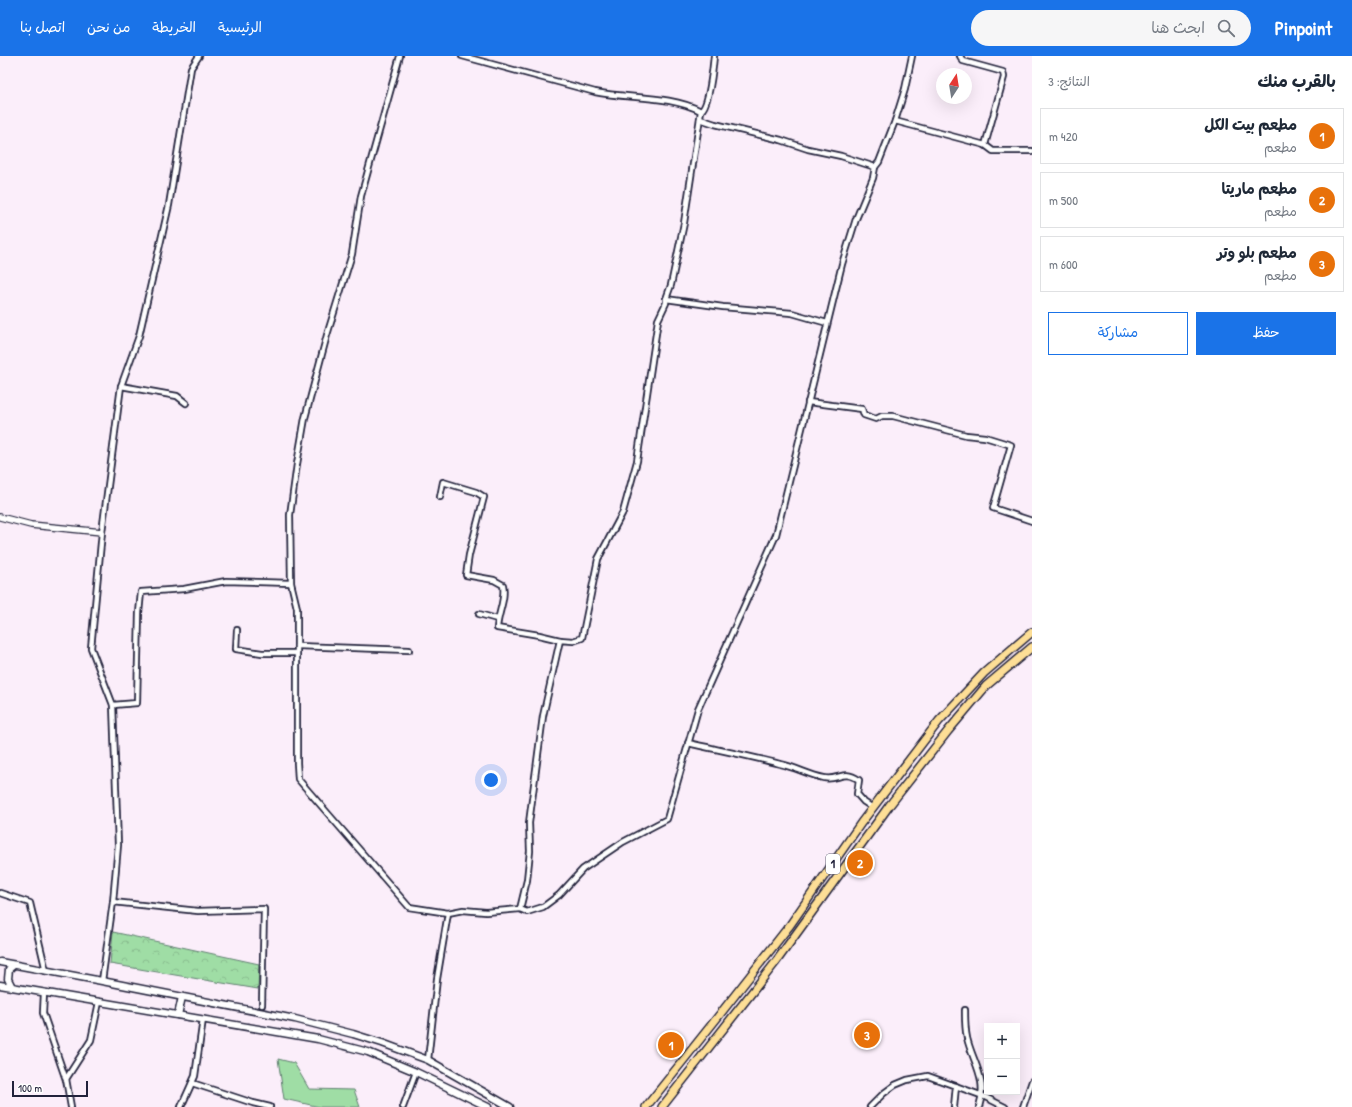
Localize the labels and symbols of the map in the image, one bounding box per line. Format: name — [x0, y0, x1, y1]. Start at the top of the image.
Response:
north arrow — [936, 68, 972, 104]
your location — [481, 770, 501, 790]
pin: 2 — [847, 848, 873, 878]
road number: 1 — [826, 854, 840, 874]
pin: 3 — [854, 1020, 880, 1050]
pin: 1 — [658, 1030, 684, 1060]
scale bar — [12, 1079, 88, 1098]

